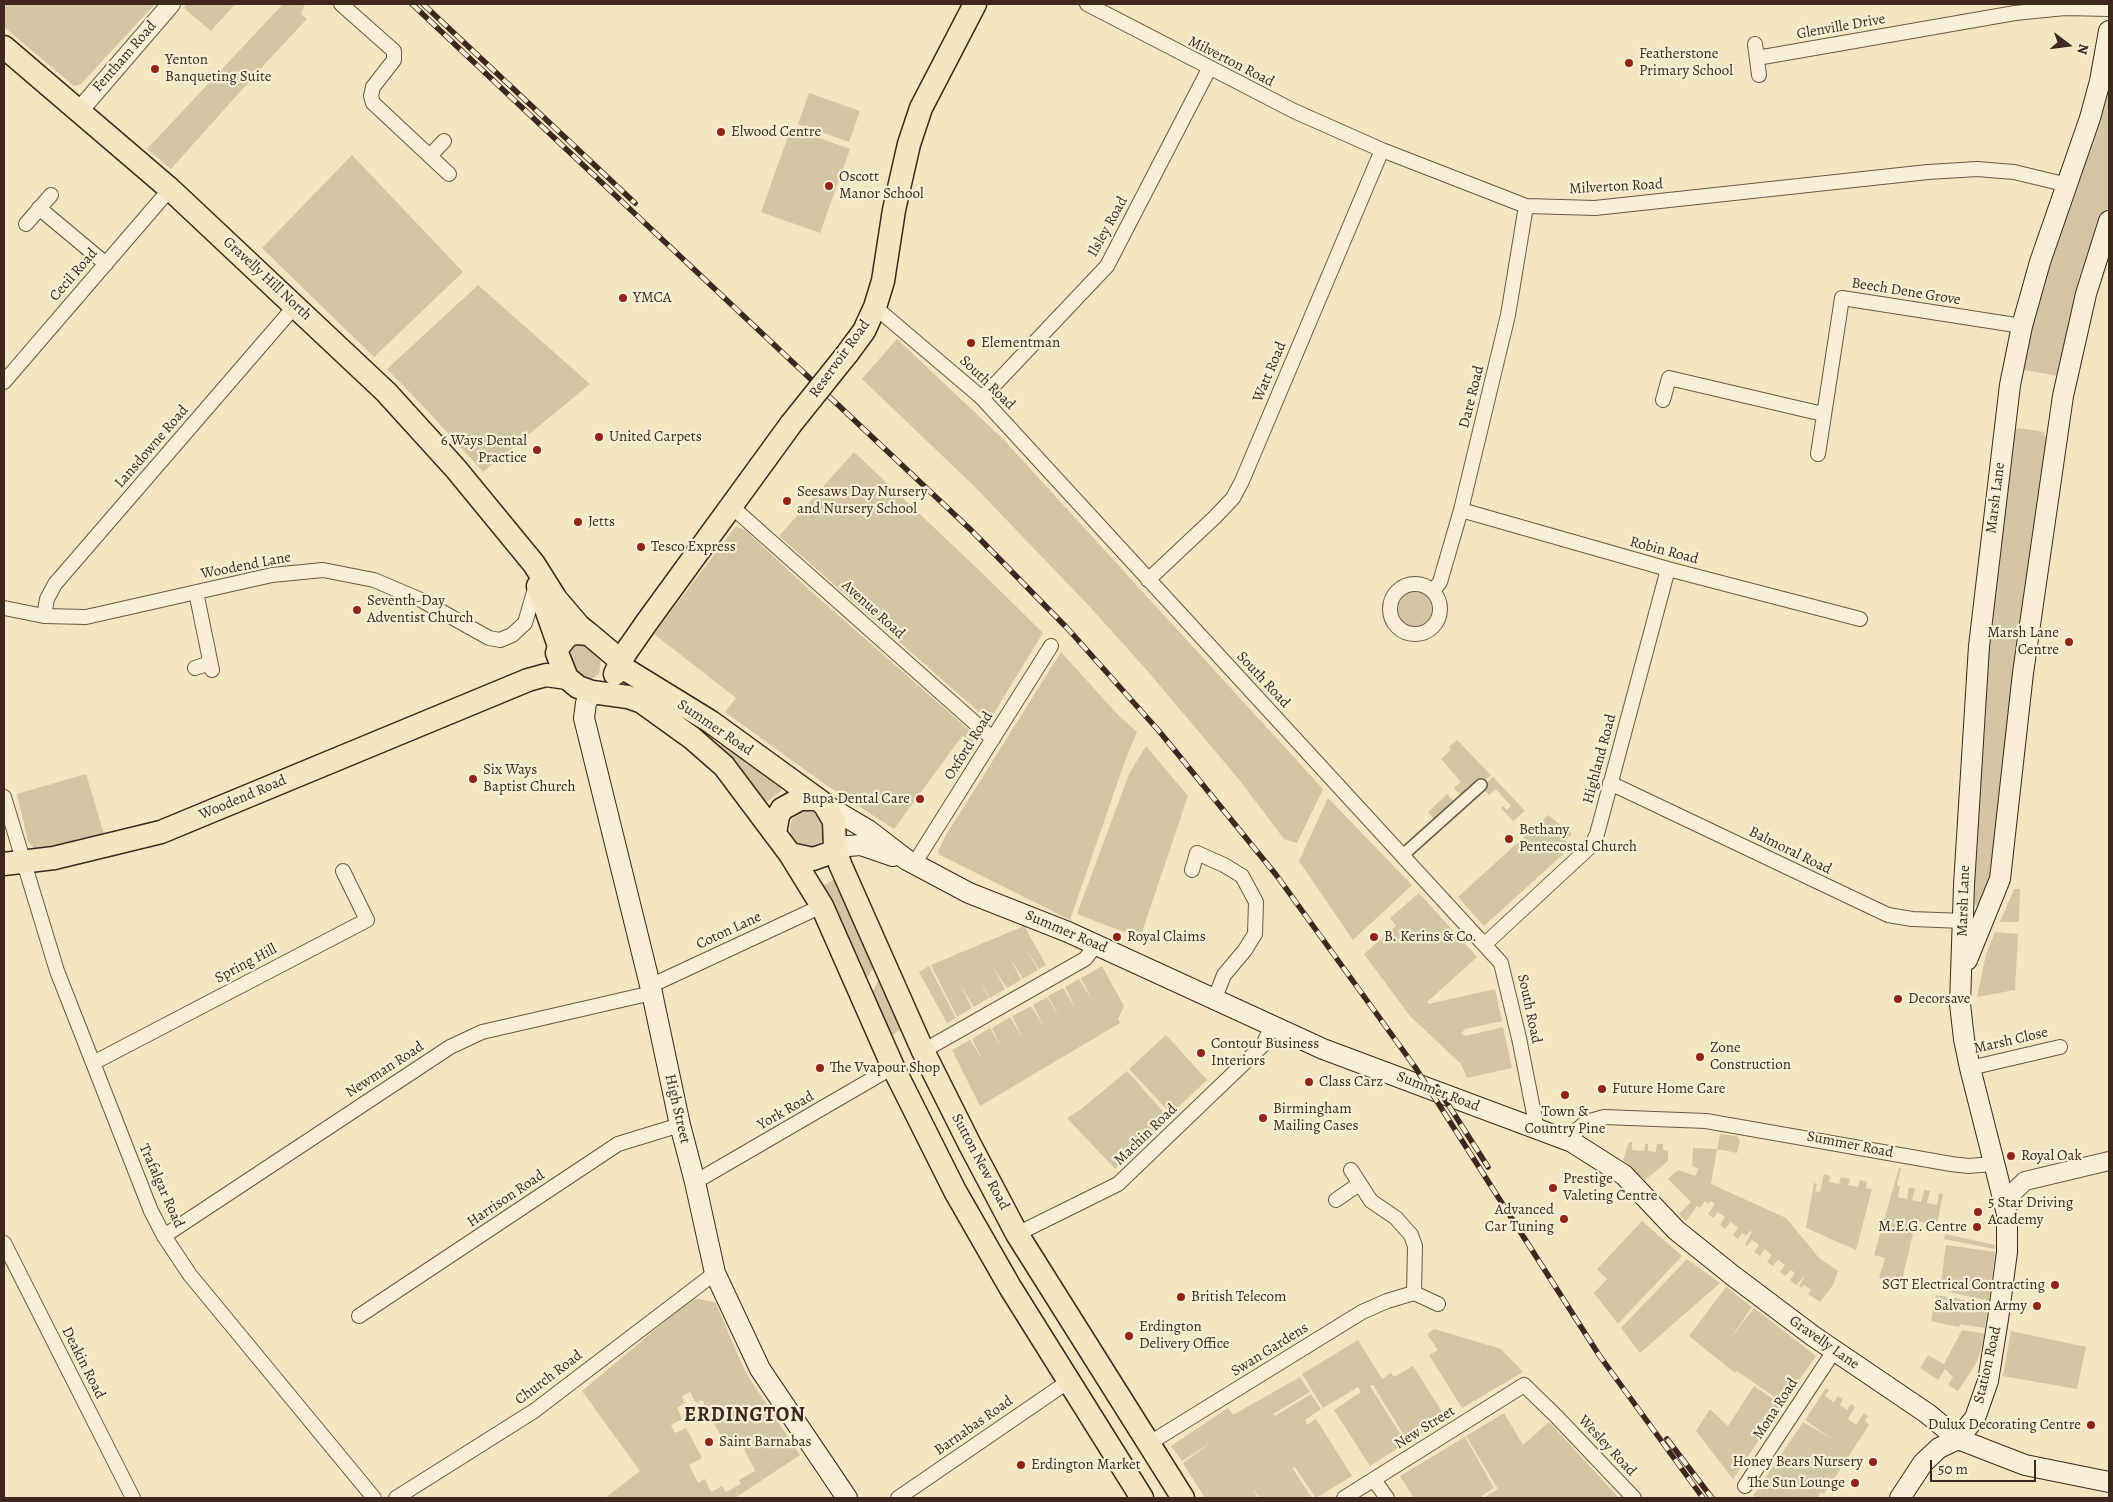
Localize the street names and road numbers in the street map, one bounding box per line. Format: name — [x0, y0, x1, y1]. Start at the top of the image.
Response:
street label: Glenville Drive — [1795, 10, 1887, 44]
street label: Fentham Road — [89, 18, 161, 96]
street label: Milverton Road — [1185, 33, 1277, 91]
street label: Milverton Road — [1569, 176, 1663, 198]
street label: Ilsley Road — [1084, 194, 1132, 260]
street label: Gravelly Hill North — [219, 233, 315, 325]
street label: Cecil Road — [46, 245, 102, 305]
street label: Beech Dene Grove — [1850, 274, 1962, 310]
street label: Reservoir Road — [806, 316, 874, 402]
street label: Watt Road — [1249, 339, 1291, 405]
street label: South Road — [955, 352, 1019, 414]
street label: Dare Road — [1456, 364, 1488, 430]
street label: Lansdowne Road — [111, 402, 193, 492]
street label: Marsh Lane — [1983, 461, 2009, 535]
street label: Robin Road — [1628, 533, 1700, 569]
street label: Woodend Lane — [199, 548, 293, 584]
street label: Avenue Road — [838, 577, 908, 643]
street label: South Road — [1232, 648, 1294, 712]
street label: Summer Road — [674, 696, 756, 760]
street label: Oxford Road — [941, 708, 997, 784]
street label: Highland Road — [1579, 712, 1621, 806]
street label: Woodend Road — [197, 772, 289, 824]
street label: Balmoral Road — [1746, 823, 1834, 879]
street label: Marsh Lane — [1954, 865, 1974, 937]
street label: Summer Road — [1022, 907, 1110, 957]
street label: Coton Lane — [694, 908, 764, 954]
street label: Spring Hill — [212, 940, 280, 988]
street label: South Road — [1513, 973, 1545, 1045]
street label: Marsh Close — [1972, 1024, 2050, 1058]
street label: Newman Road — [342, 1038, 428, 1102]
street label: Summer Road — [1394, 1068, 1482, 1116]
street label: High Street — [660, 1072, 694, 1146]
street label: York Road — [755, 1088, 817, 1134]
street label: Machin Road — [1111, 1101, 1181, 1169]
street label: Sutton New Road — [947, 1111, 1013, 1213]
street label: Summer Road — [1805, 1128, 1895, 1162]
street label: Trafalgar Road — [134, 1141, 188, 1231]
street label: Harrison Road — [464, 1166, 548, 1232]
street label: Gravelly Lane — [1785, 1312, 1863, 1374]
street label: Swan Gardens — [1228, 1319, 1312, 1381]
street label: Deakin Road — [57, 1324, 109, 1402]
street label: Station Road — [1970, 1325, 2006, 1405]
street label: Church Road — [512, 1347, 586, 1409]
street label: Mona Road — [1750, 1375, 1802, 1443]
street label: Barnabas Road — [931, 1392, 1017, 1460]
street label: New Street — [1392, 1402, 1458, 1454]
street label: Wesley Road — [1574, 1412, 1640, 1480]

